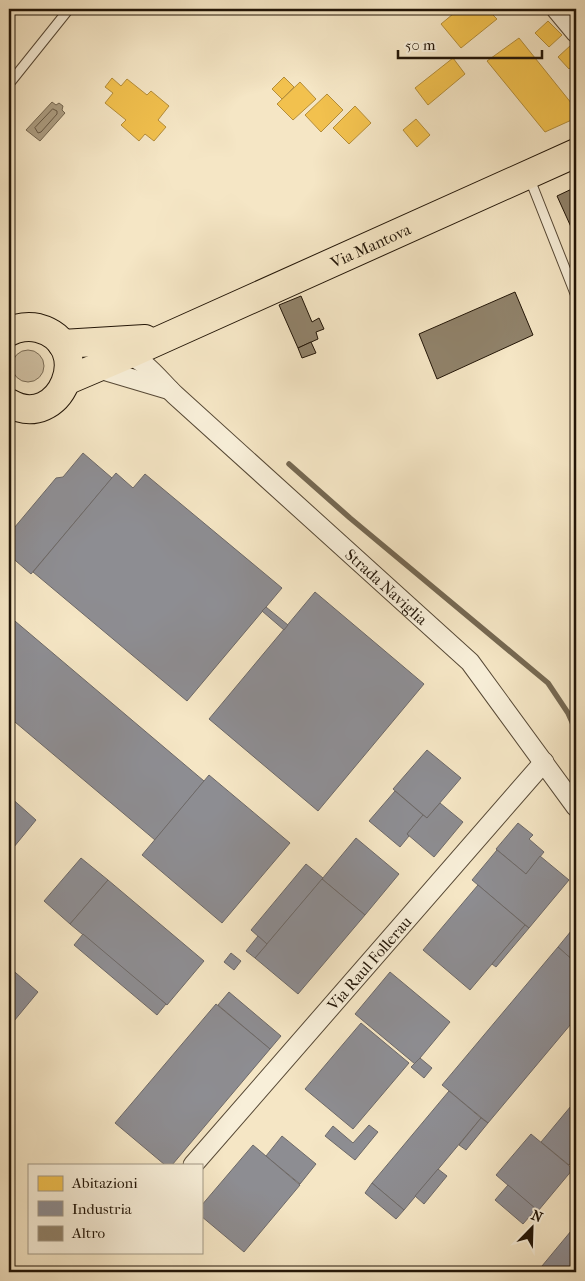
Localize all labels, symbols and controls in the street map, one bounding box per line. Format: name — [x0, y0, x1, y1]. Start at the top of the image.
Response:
scale bar — [398, 28, 541, 60]
text: 50 m — [405, 36, 436, 54]
street label: Via Mantova — [326, 219, 414, 272]
street label: Strada Naviglia — [342, 544, 432, 629]
street label: Via Raul Follerau — [322, 912, 415, 1015]
legend — [28, 1164, 202, 1254]
text: Abitazioni — [71, 1174, 138, 1192]
text: Industria — [72, 1200, 133, 1218]
north arrow — [508, 1204, 558, 1254]
text: N — [529, 1207, 545, 1227]
text: Altro — [71, 1224, 105, 1242]

